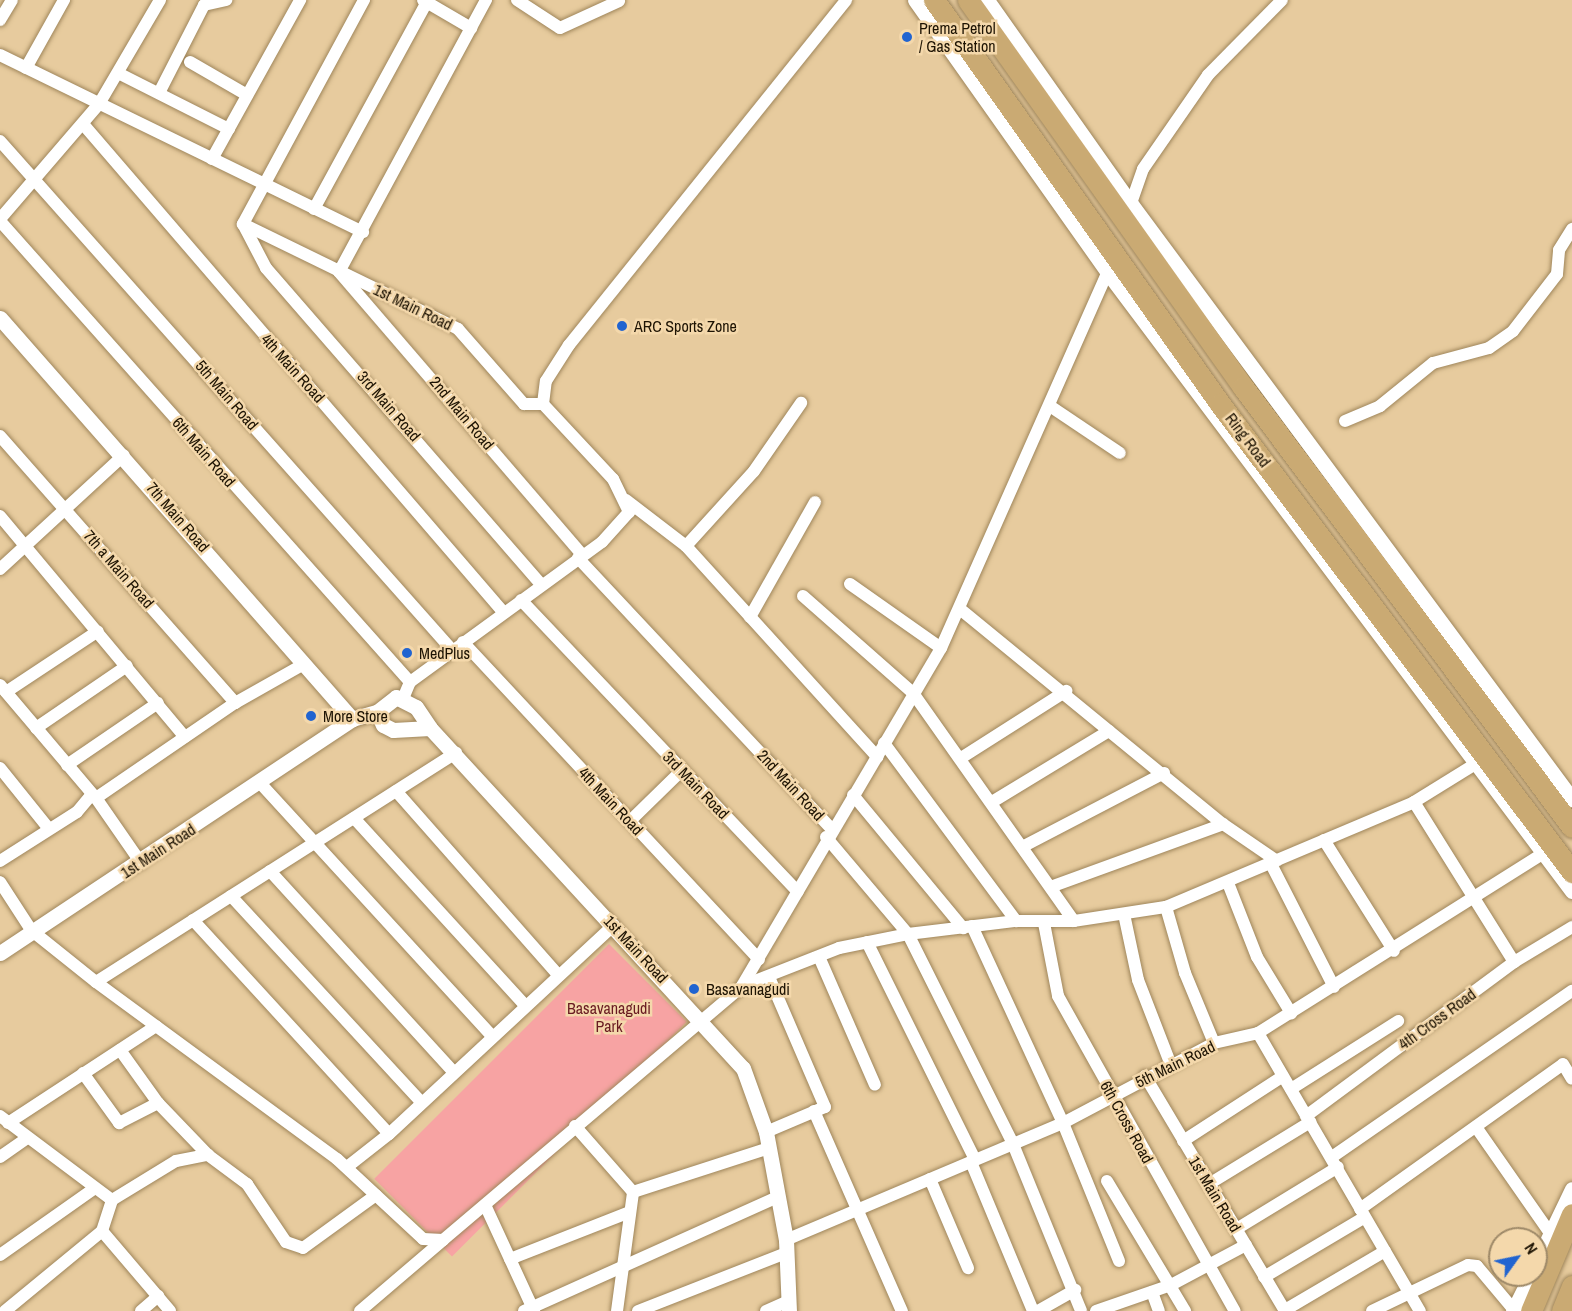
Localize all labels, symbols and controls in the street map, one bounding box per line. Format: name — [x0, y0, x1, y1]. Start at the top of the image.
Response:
place label: Prema Petrol / Gas Station — [919, 18, 996, 56]
marker: Prema Petrol / Gas Station — [900, 30, 914, 44]
street label: 1st Main Road — [370, 280, 456, 334]
place label: ARC Sports Zone — [634, 316, 737, 336]
marker: ARC Sports Zone — [615, 319, 629, 333]
street label: 4th Main Road — [257, 330, 329, 406]
street label: 5th Main Road — [192, 356, 262, 434]
street label: 3rd Main Road — [353, 367, 425, 445]
street label: 2nd Main Road — [426, 372, 498, 454]
street label: Ring Road — [1221, 409, 1275, 471]
street label: 6th Main Road — [169, 413, 239, 491]
street label: 7th Main Road — [143, 478, 213, 556]
street label: 7th a Main Road — [80, 526, 158, 612]
place label: MedPlus — [419, 643, 470, 663]
marker: MedPlus — [400, 646, 414, 660]
place label: More Store — [323, 706, 388, 726]
marker: More Store — [304, 709, 318, 723]
street label: 2nd Main Road — [753, 746, 829, 824]
street label: 3rd Main Road — [659, 747, 733, 823]
street label: 4th Main Road — [575, 763, 647, 839]
street label: 1st Main Road — [117, 820, 199, 882]
street label: 1st Main Road — [600, 911, 672, 987]
place label: Basavanagudi — [706, 979, 790, 999]
marker: Basavanagudi — [687, 982, 701, 996]
street label: 4th Cross Road — [1394, 984, 1480, 1054]
park label: Basavanagudi Park — [567, 998, 651, 1036]
street label: 5th Main Road — [1132, 1037, 1218, 1091]
street label: 6th Cross Road — [1097, 1077, 1157, 1167]
street label: 1st Main Road — [1185, 1152, 1245, 1236]
north arrow — [1488, 1227, 1548, 1287]
text: N — [1520, 1238, 1543, 1258]

